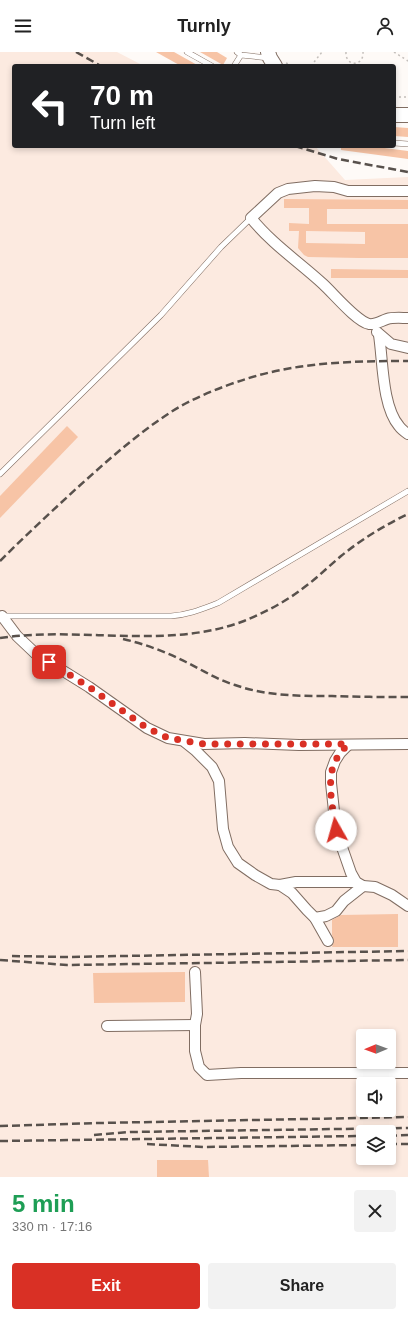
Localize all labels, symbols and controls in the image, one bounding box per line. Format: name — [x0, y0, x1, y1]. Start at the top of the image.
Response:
icon: menu — [12, 15, 34, 37]
icon: person — [374, 15, 396, 37]
text: Turnly — [177, 16, 231, 36]
icon: left — [24, 80, 76, 132]
text: 70 m — [90, 80, 154, 111]
text: Turn left — [90, 113, 155, 133]
pin — [32, 645, 66, 679]
icon: arrive — [38, 651, 60, 673]
position arrow — [315, 809, 357, 851]
north arrow — [356, 1029, 396, 1069]
map controls — [356, 1029, 396, 1165]
button: sound — [356, 1077, 396, 1117]
button: layers — [356, 1125, 396, 1165]
text: 5 min — [12, 1190, 75, 1217]
button: close — [354, 1190, 396, 1232]
text: 330 m · 17:16 — [12, 1219, 92, 1234]
button: Exit — [12, 1263, 200, 1309]
button: Share — [208, 1263, 396, 1309]

